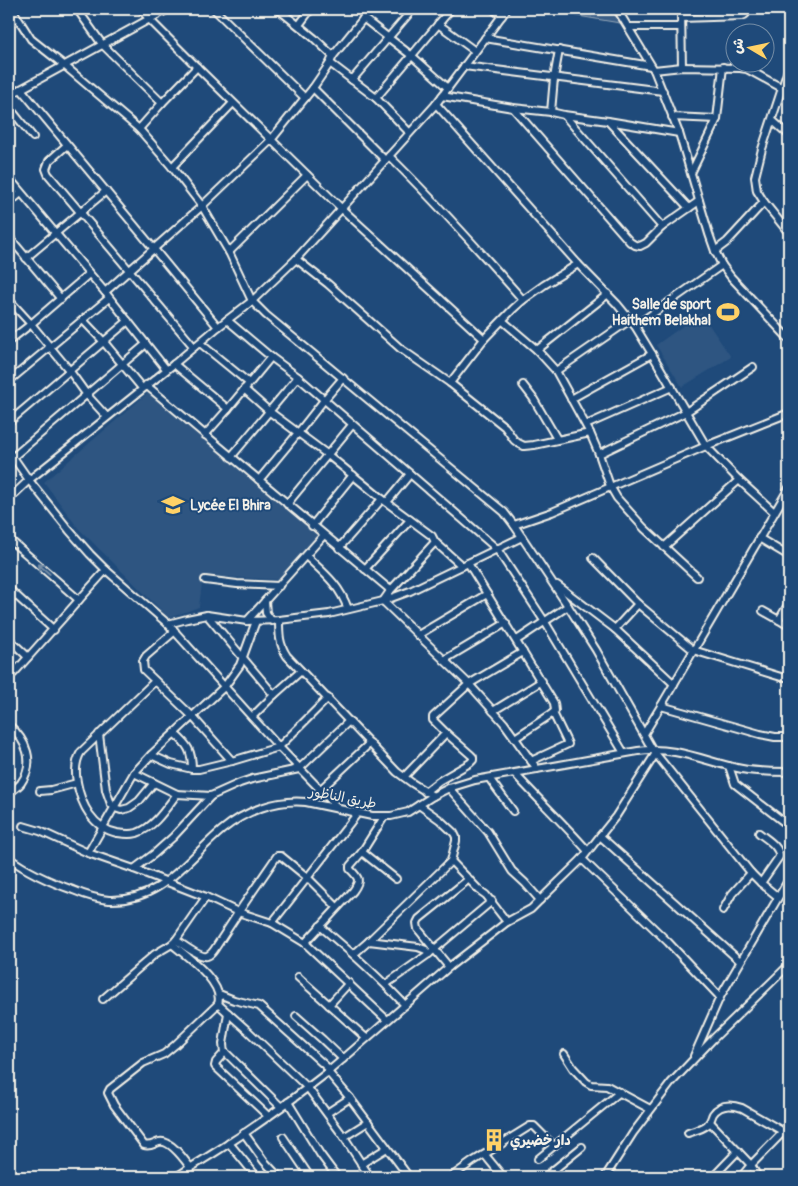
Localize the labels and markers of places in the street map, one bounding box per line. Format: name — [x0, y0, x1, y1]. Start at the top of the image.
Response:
place label: Salle de sport Haithem Belakhal — [612, 296, 711, 329]
sports icon: Salle de sport Haithem Belakhal — [715, 299, 741, 325]
school or university icon: Lycée El Bhira — [160, 492, 186, 518]
place label: Lycée El Bhira — [190, 497, 271, 514]
building icon: دار خضيري — [481, 1127, 507, 1153]
place label: دار خضيري — [510, 1132, 571, 1151]

